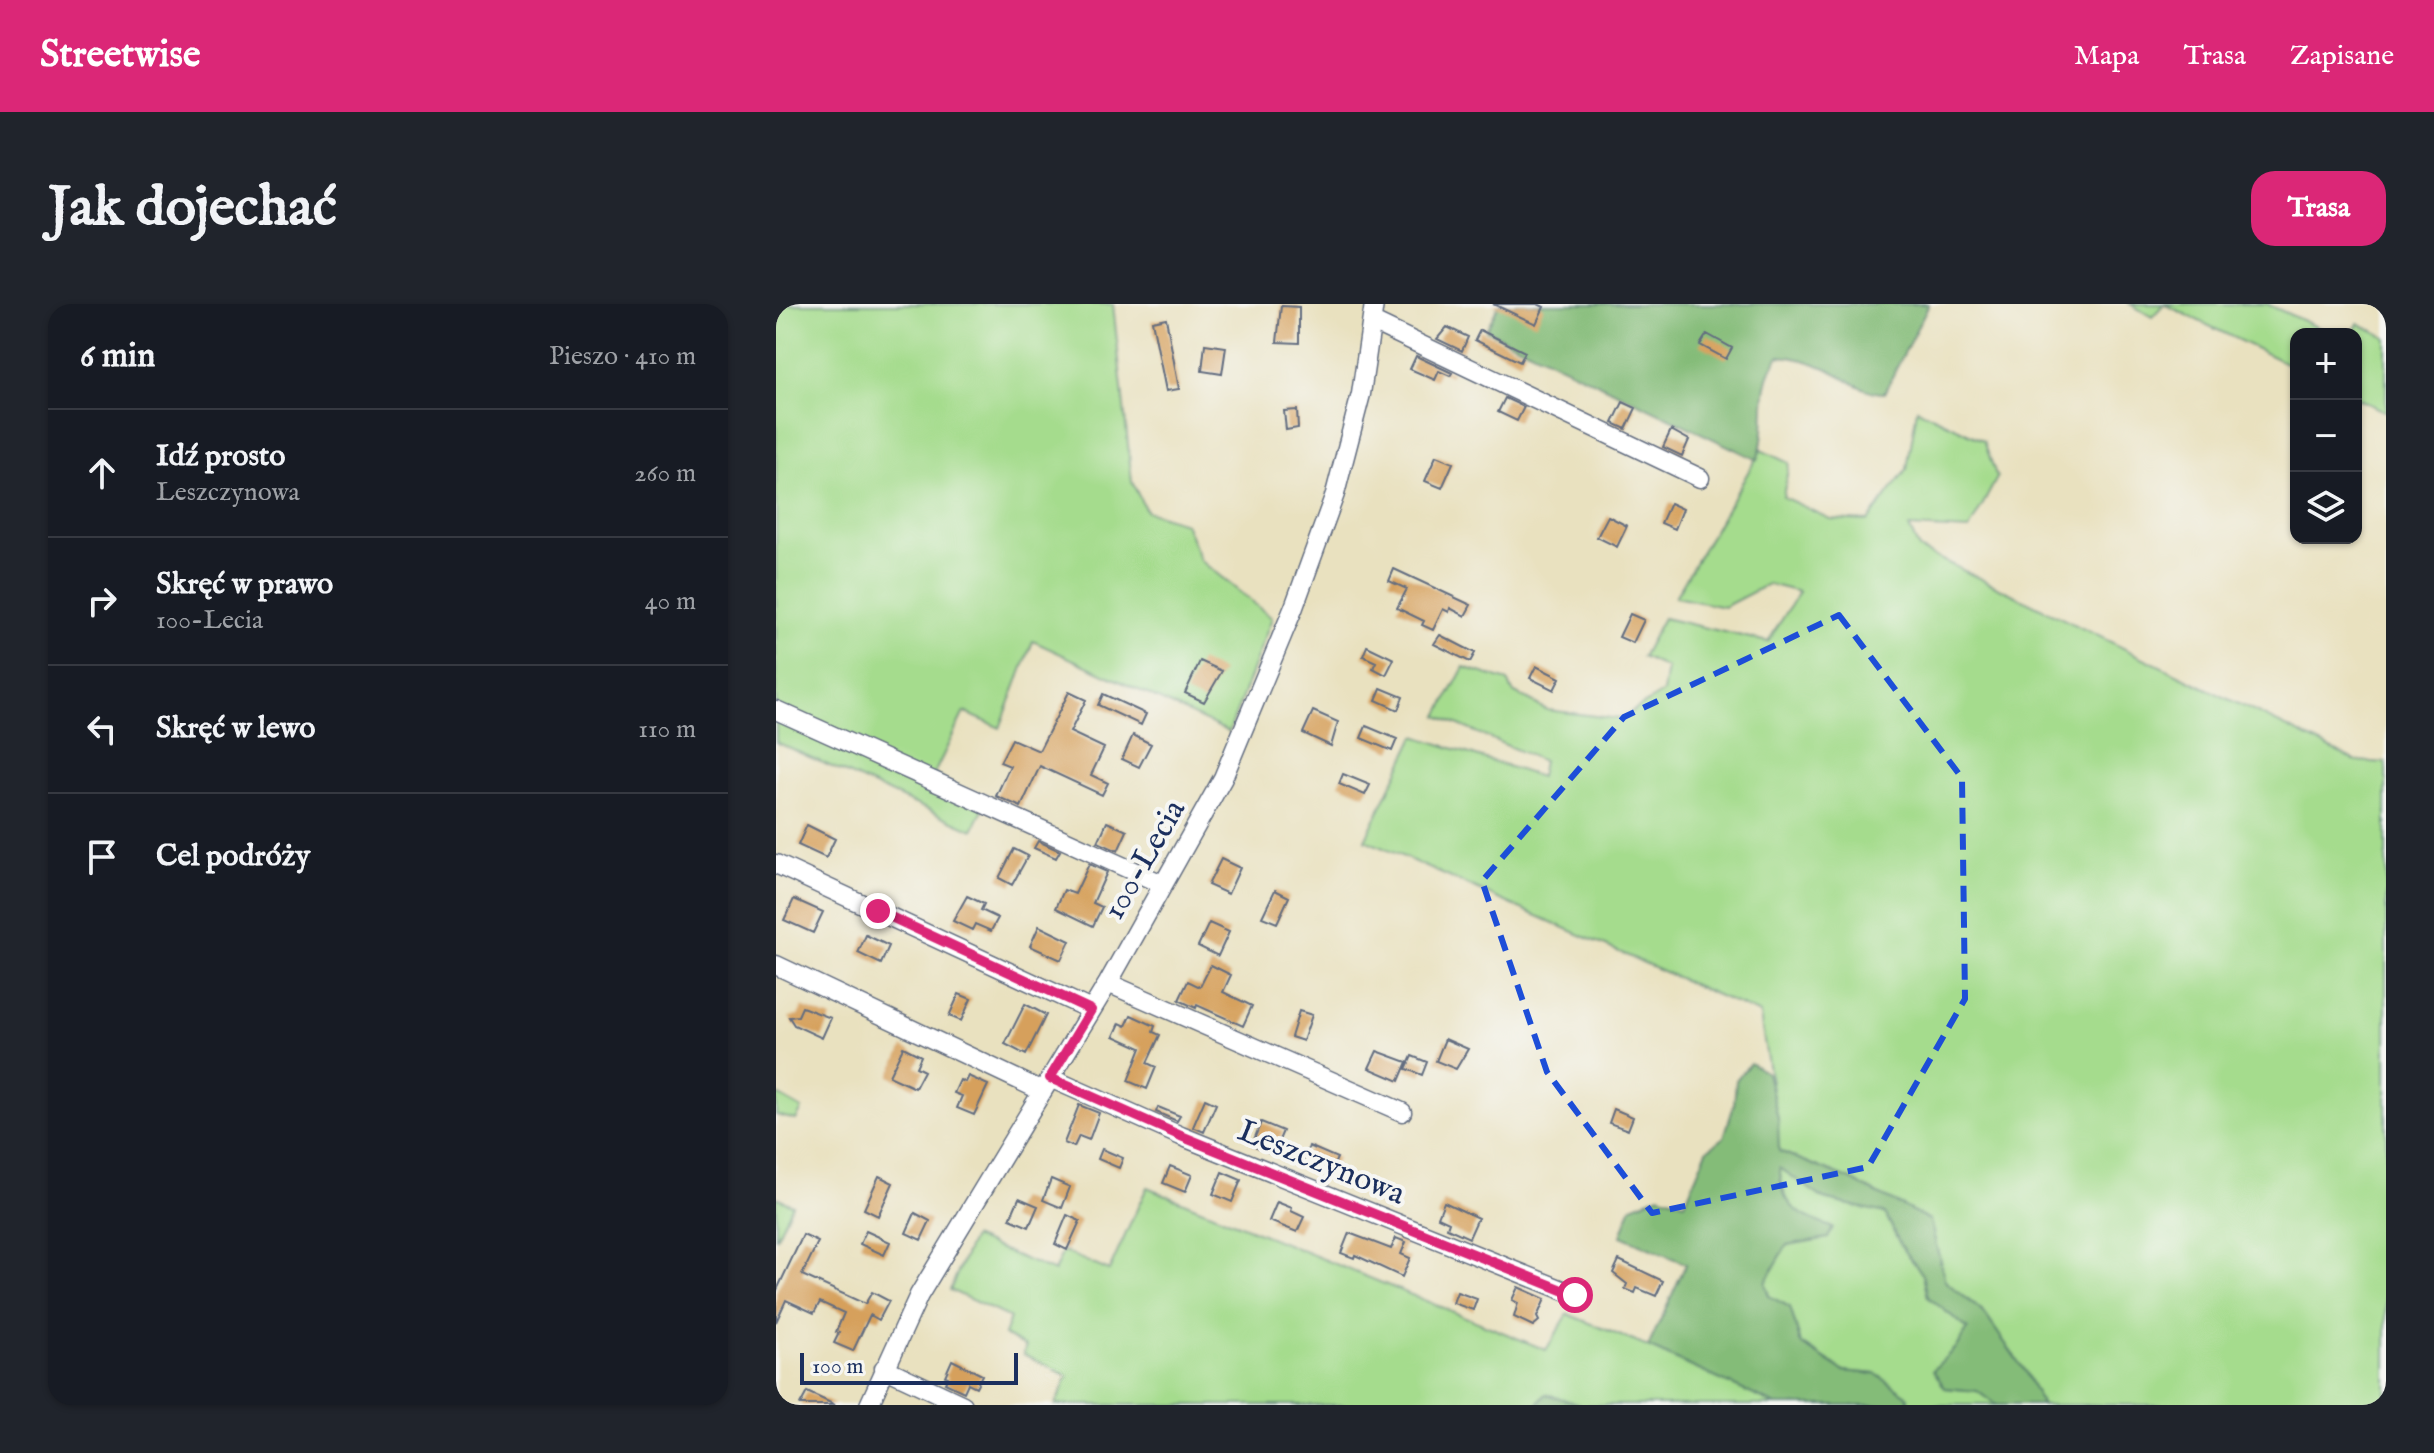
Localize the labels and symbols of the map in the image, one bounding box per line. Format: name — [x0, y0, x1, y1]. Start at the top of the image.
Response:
street label: 100-Lecia — [1094, 793, 1196, 928]
route end — [860, 893, 896, 929]
street label: Leszczynowa — [1231, 1111, 1411, 1216]
route start — [1557, 1277, 1593, 1313]
scale bar — [800, 1349, 1018, 1385]

